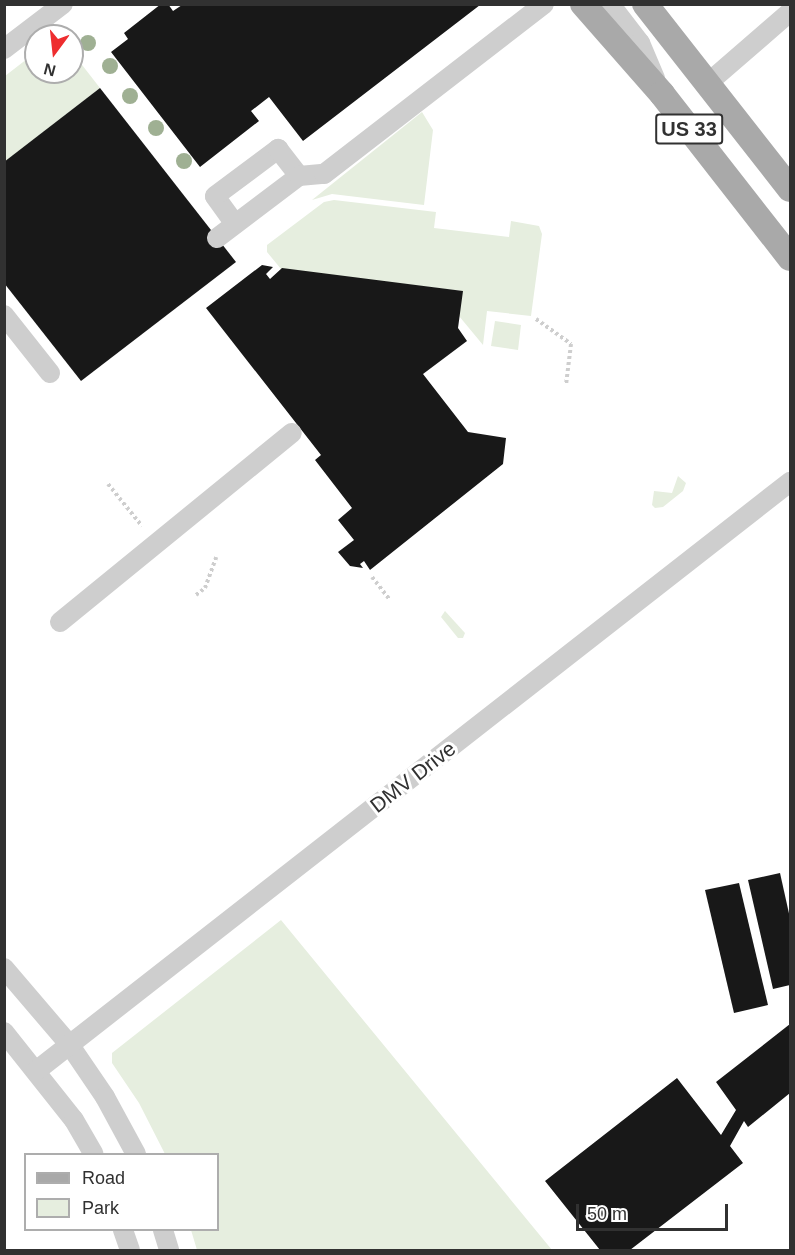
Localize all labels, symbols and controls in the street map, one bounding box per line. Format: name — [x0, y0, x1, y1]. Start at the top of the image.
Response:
north arrow — [24, 24, 84, 84]
text: N — [42, 60, 58, 80]
road number: US 33 — [654, 112, 724, 146]
street label: DMV Drive — [365, 736, 461, 818]
legend — [24, 1153, 219, 1231]
text: Road — [82, 1168, 125, 1188]
scale bar — [579, 1192, 730, 1230]
text: Park — [82, 1198, 119, 1218]
text: 50 m — [587, 1204, 627, 1224]

